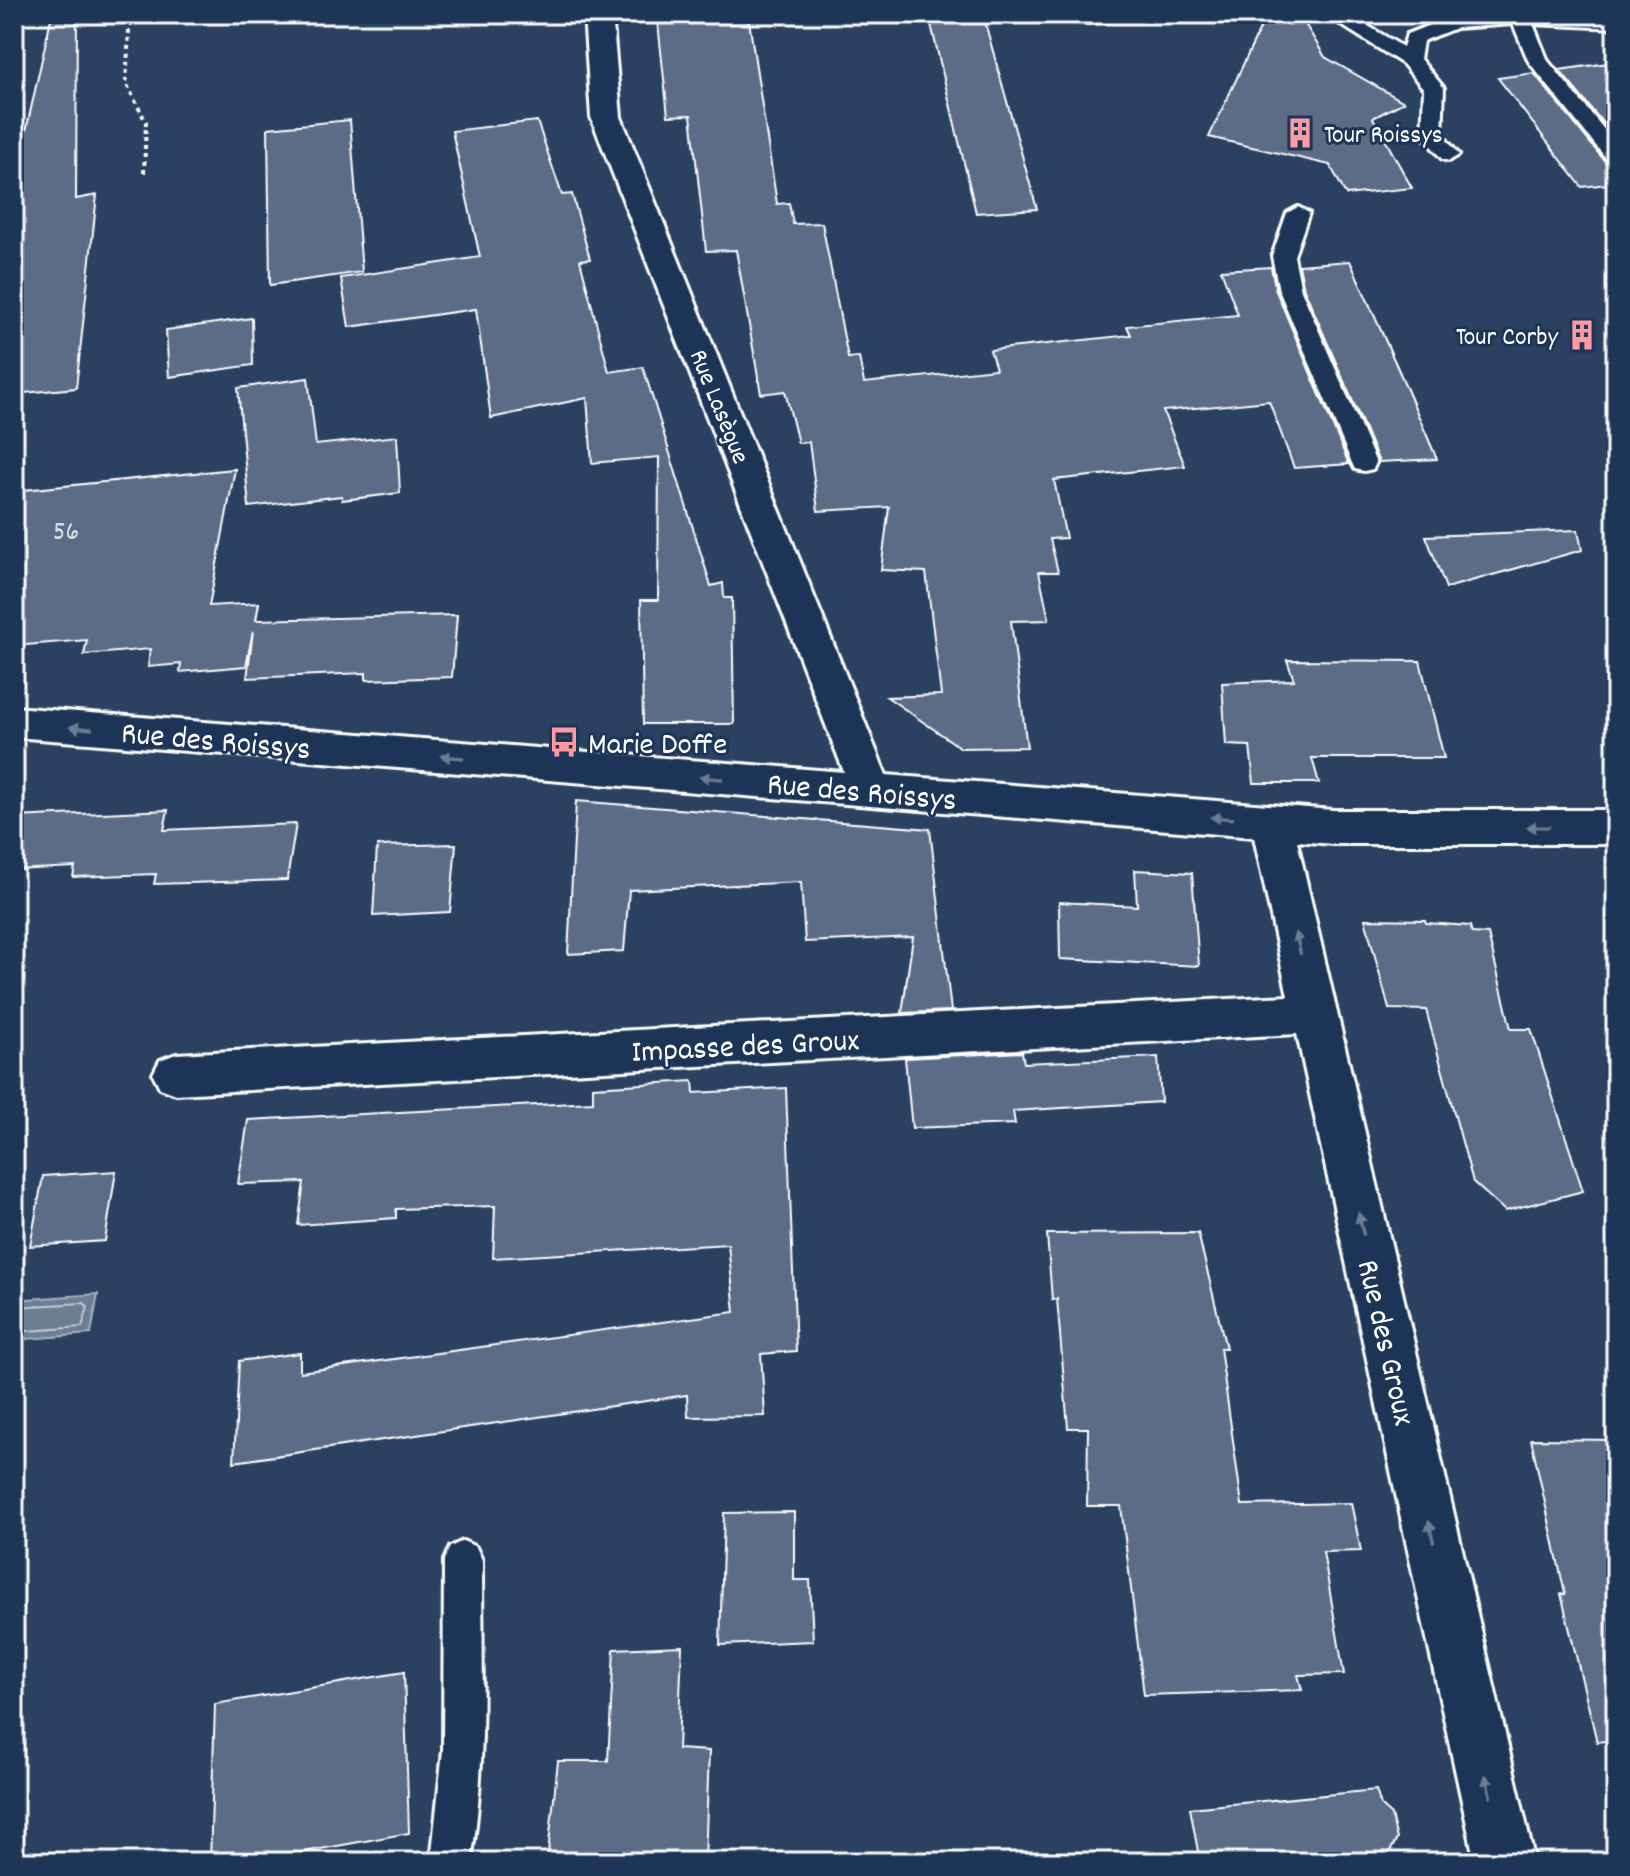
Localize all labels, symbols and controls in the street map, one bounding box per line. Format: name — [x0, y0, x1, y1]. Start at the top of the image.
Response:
building icon: Tour Roissys — [1283, 116, 1317, 150]
place label: Tour Roissys — [1324, 118, 1443, 155]
building icon: Tour Corby — [1565, 318, 1599, 352]
place label: Tour Corby — [1456, 320, 1558, 357]
street label: Rue Lasègue — [678, 345, 757, 470]
house number: 56 — [53, 514, 79, 554]
street label: Rue des Roissys — [119, 713, 312, 775]
one-way arrow — [68, 721, 93, 734]
place label: Marie Doffe — [588, 724, 727, 770]
bus stop icon: Marie Doffe — [547, 725, 581, 759]
one-way arrow — [439, 750, 464, 763]
street label: Rue des Roissys — [765, 764, 958, 826]
one-way arrow — [698, 771, 723, 784]
one-way arrow — [1209, 812, 1234, 825]
one-way arrow — [1525, 821, 1550, 833]
one-way arrow — [1291, 930, 1304, 955]
street label: Impasse des Groux — [630, 1020, 860, 1078]
one-way arrow — [1354, 1211, 1367, 1236]
street label: Rue des Groux — [1342, 1256, 1425, 1431]
one-way arrow — [1424, 1520, 1437, 1545]
one-way arrow — [1481, 1773, 1493, 1798]

